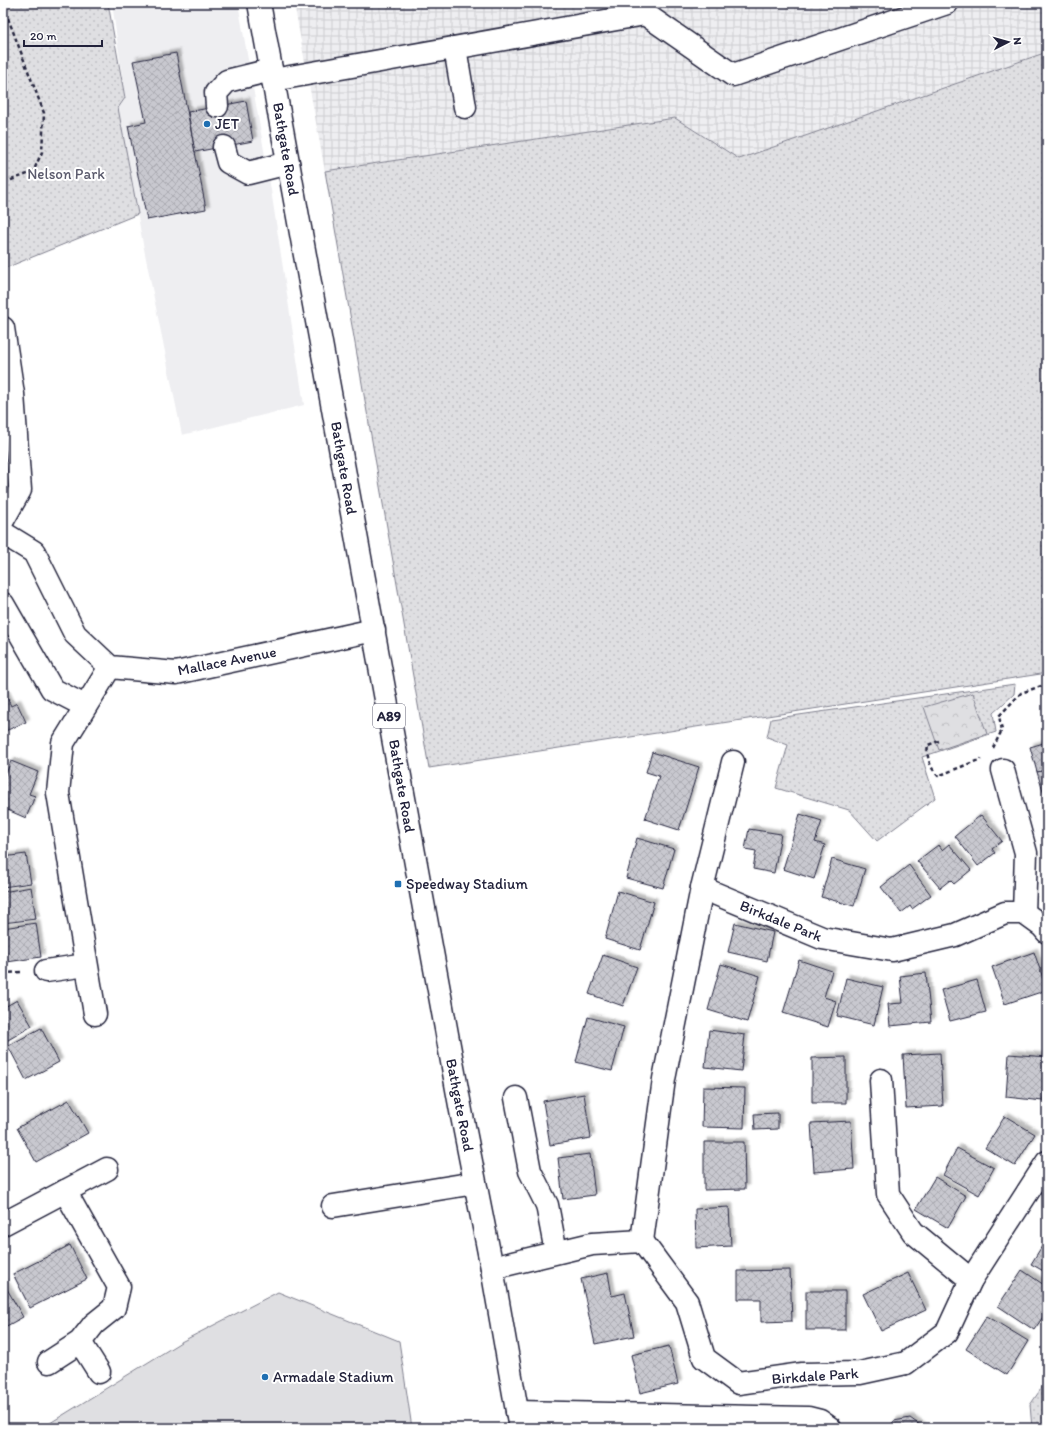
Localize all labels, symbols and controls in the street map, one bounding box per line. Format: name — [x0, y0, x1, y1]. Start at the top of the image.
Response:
scale bar — [24, 22, 102, 48]
north arrow — [988, 22, 1028, 62]
text: 20 m — [30, 29, 57, 43]
text: N — [1011, 37, 1024, 45]
street label: Bathgate Road — [269, 101, 303, 197]
place label: JET — [215, 115, 240, 133]
marker: JET — [202, 119, 212, 129]
park label: Nelson Park — [27, 165, 105, 183]
street label: Bathgate Road — [327, 420, 361, 516]
street label: Mallace Avenue — [176, 643, 278, 679]
road number: A89 — [373, 704, 405, 728]
street label: Bathgate Road — [385, 738, 419, 834]
place label: Speedway Stadium — [406, 875, 528, 893]
marker: Speedway Stadium — [393, 879, 403, 889]
street label: Birkdale Park — [737, 896, 825, 946]
street label: Bathgate Road — [442, 1057, 478, 1153]
street label: Birkdale Park — [771, 1364, 859, 1388]
place label: Armadale Stadium — [273, 1368, 394, 1386]
marker: Armadale Stadium — [260, 1372, 270, 1382]

